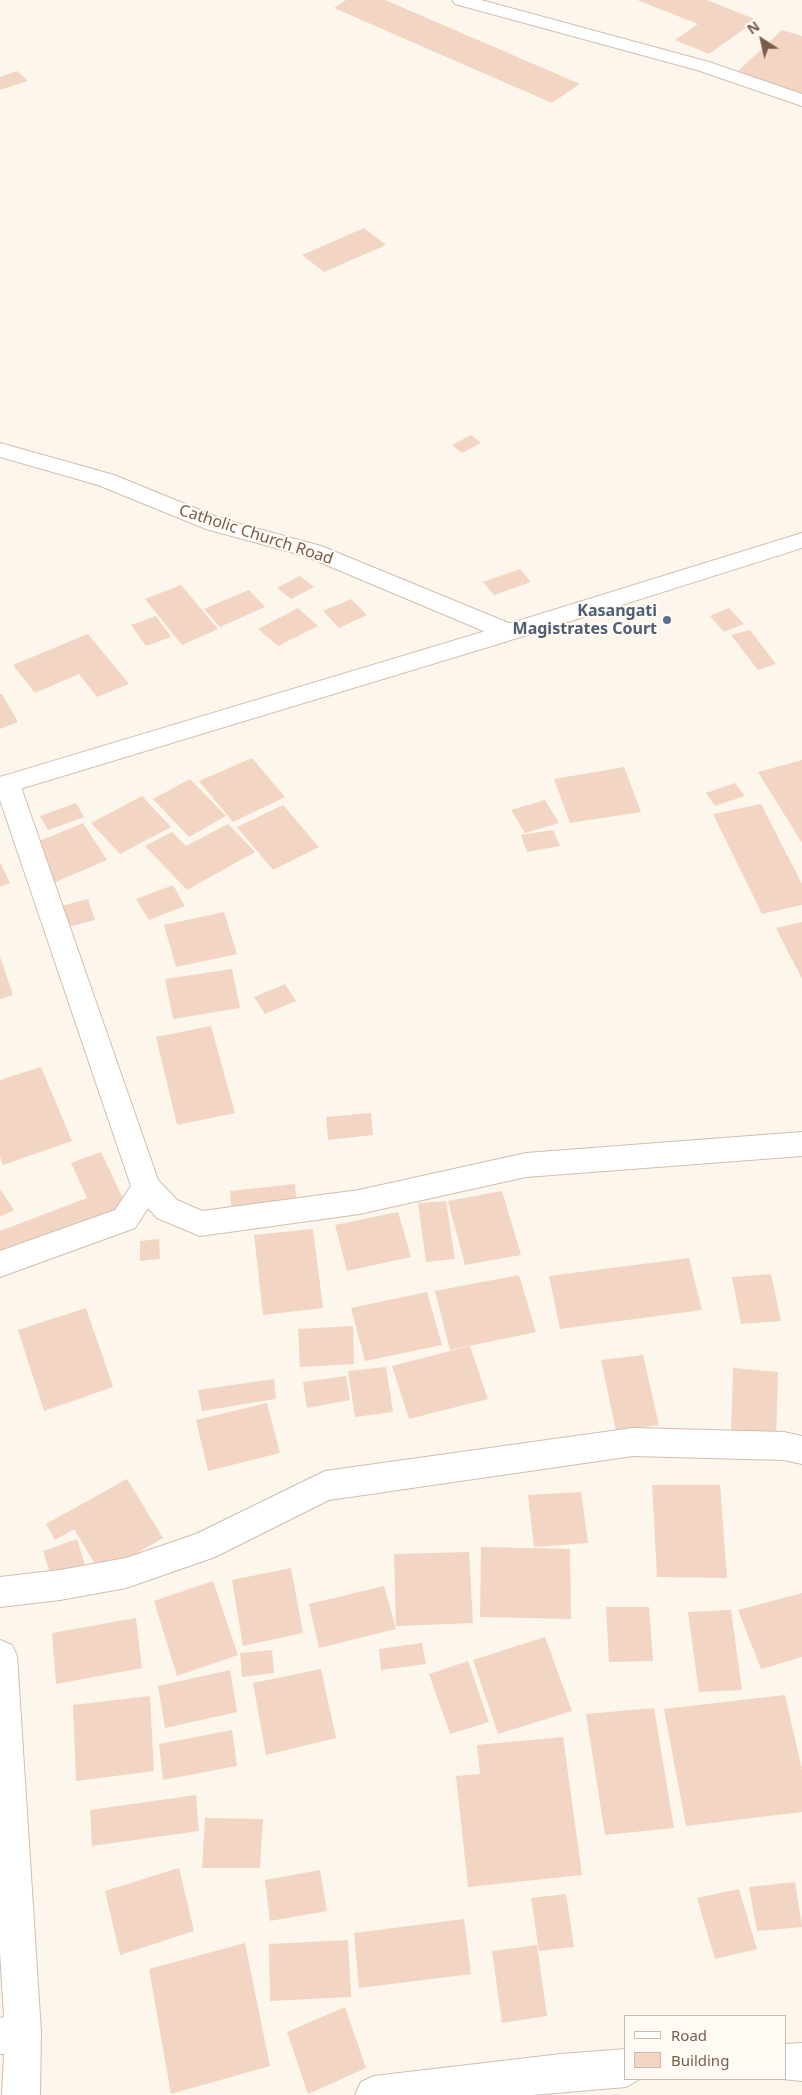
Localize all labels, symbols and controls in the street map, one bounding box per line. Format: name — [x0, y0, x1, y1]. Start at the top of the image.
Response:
north arrow — [737, 15, 787, 65]
text: N — [743, 16, 763, 38]
street label: Catholic Church Road — [177, 501, 335, 569]
place label: Kasangati Magistrates Court — [513, 601, 657, 639]
marker: Kasangati Magistrates Court — [661, 614, 673, 626]
legend — [624, 2015, 787, 2080]
text: Road — [671, 2025, 707, 2045]
text: Building — [671, 2050, 729, 2070]

